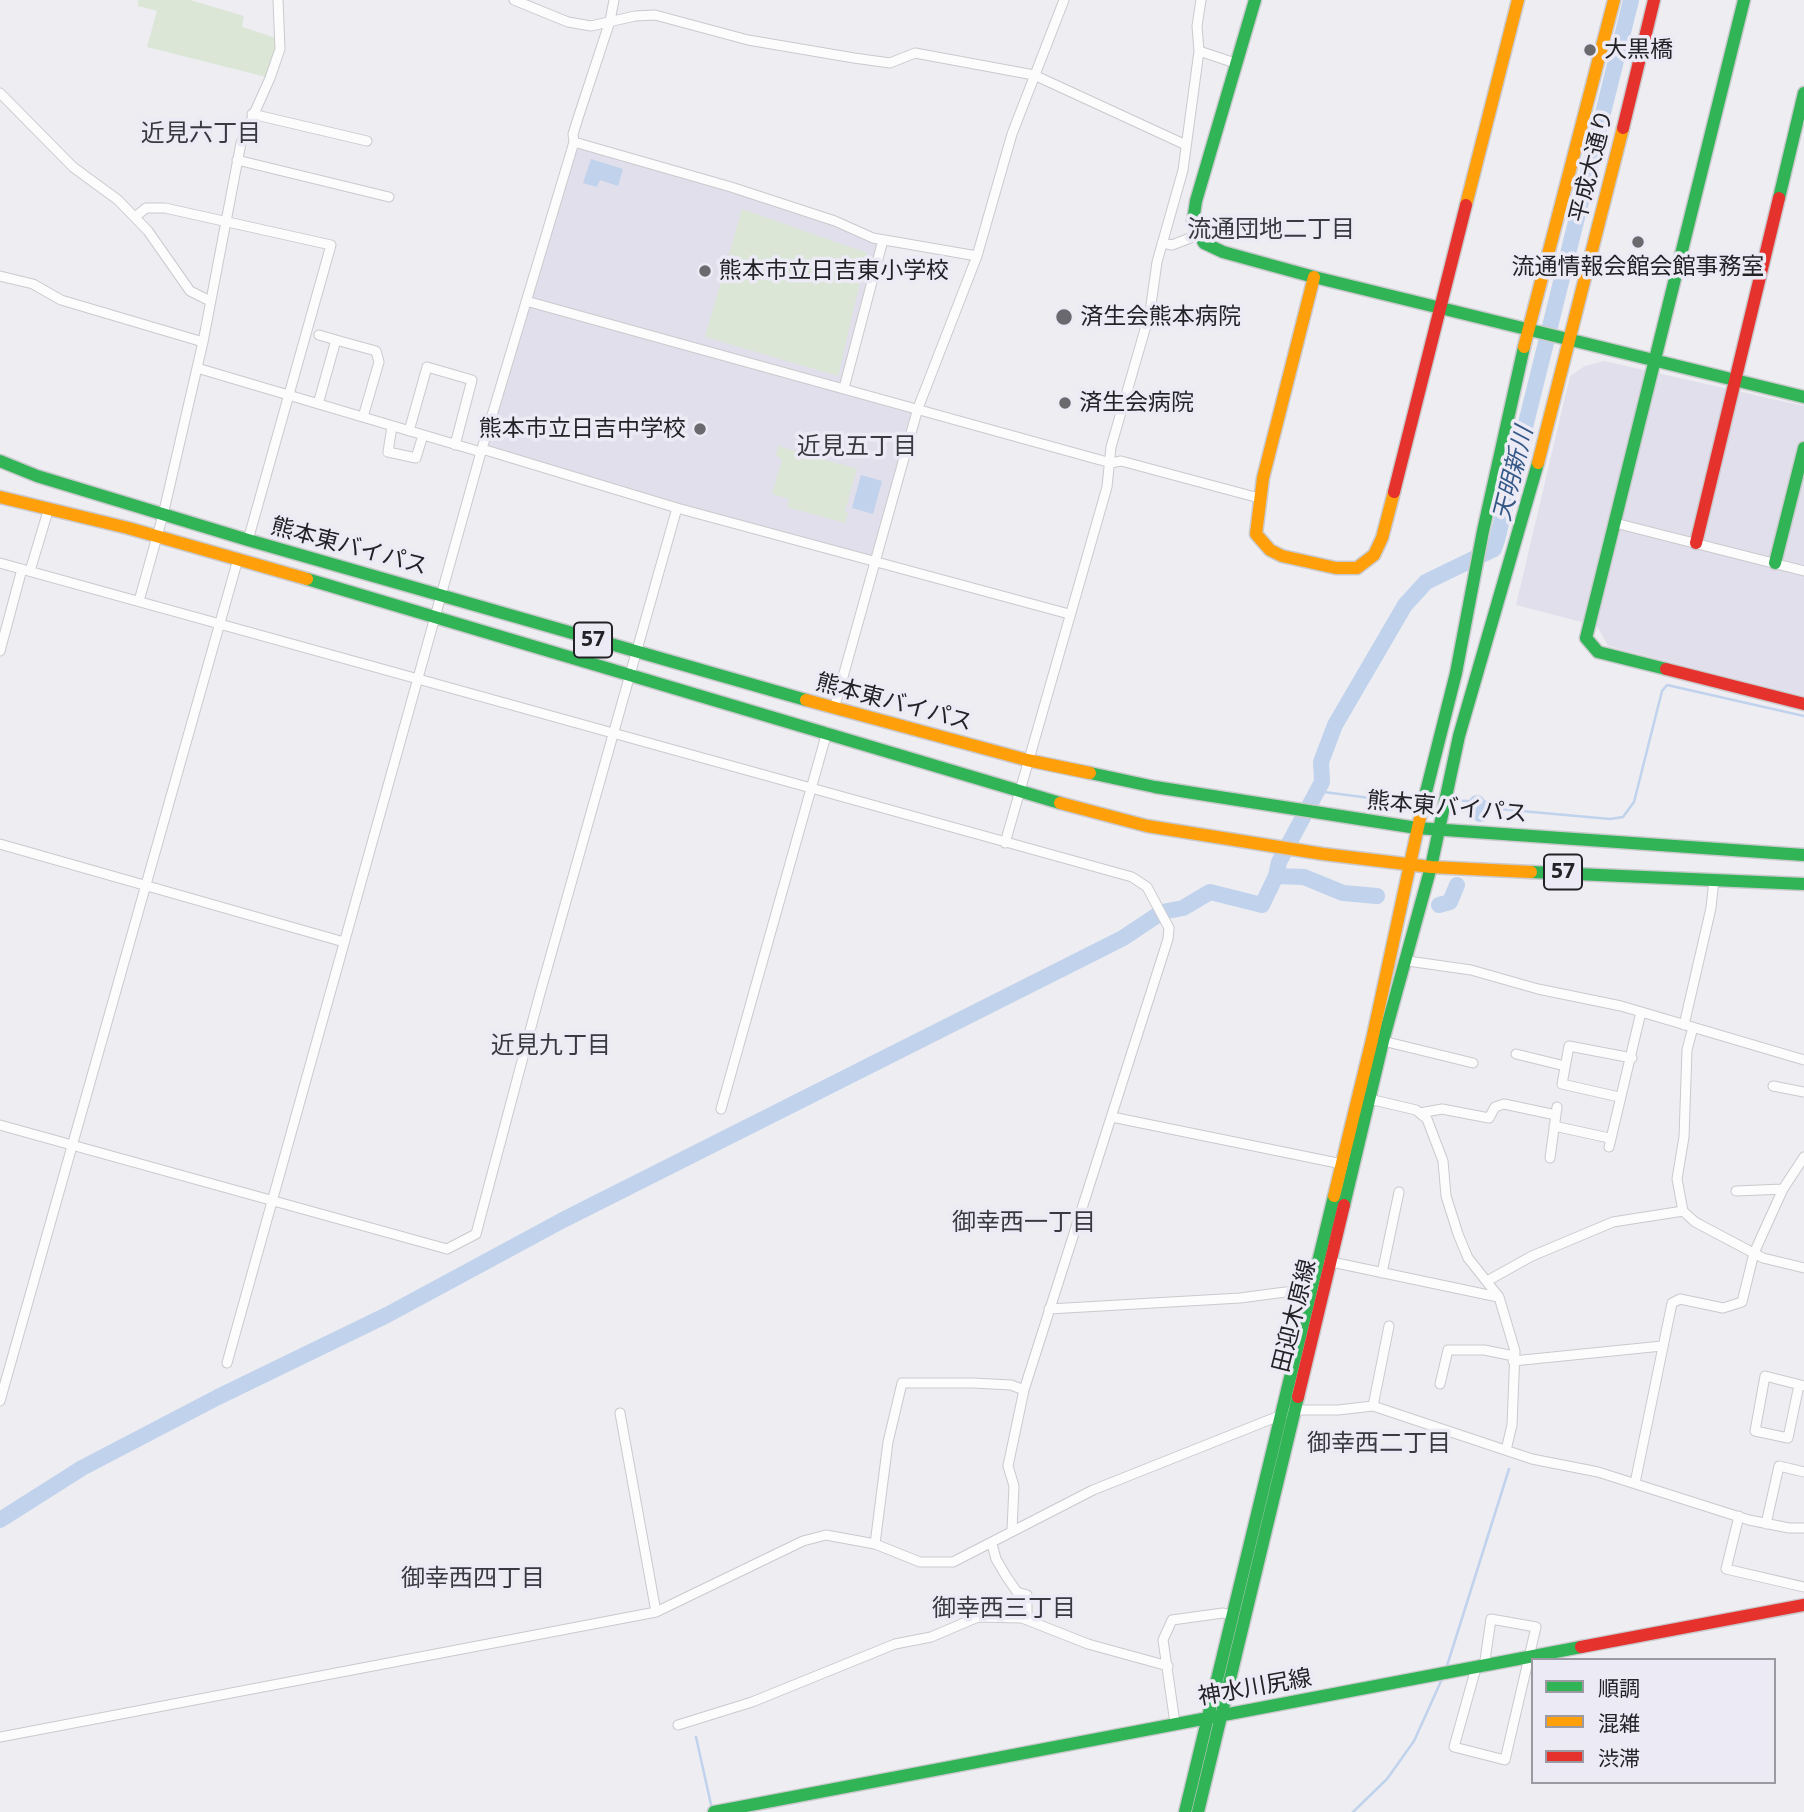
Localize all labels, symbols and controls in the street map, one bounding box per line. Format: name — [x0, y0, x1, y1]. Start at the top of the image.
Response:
place label: 大黒橋 — [1604, 36, 1673, 64]
marker: 大黒橋 — [1582, 42, 1598, 58]
street label: 平成大通り — [1565, 107, 1619, 225]
district label: 近見六丁目 — [141, 120, 261, 148]
district label: 流通団地二丁目 — [1187, 216, 1355, 244]
marker: 流通情報会館会館事務室 — [1630, 234, 1646, 250]
place label: 流通情報会館会館事務室 — [1512, 253, 1764, 281]
place label: 熊本市立日吉東小学校 — [719, 257, 949, 285]
marker: 熊本市立日吉東小学校 — [697, 263, 713, 279]
place label: 済生会熊本病院 — [1080, 303, 1241, 331]
marker: 済生会熊本病院 — [1054, 307, 1074, 327]
place label: 済生会病院 — [1079, 389, 1194, 417]
marker: 済生会病院 — [1057, 395, 1073, 411]
place label: 熊本市立日吉中学校 — [479, 415, 686, 443]
marker: 熊本市立日吉中学校 — [692, 421, 708, 437]
water label: 天明新川 — [1488, 424, 1540, 524]
district label: 近見五丁目 — [797, 433, 917, 461]
street label: 熊本東バイパス — [268, 513, 430, 581]
road number: 57 — [574, 622, 612, 658]
street label: 熊本東バイパス — [813, 669, 975, 737]
street label: 熊本東バイパス — [1366, 787, 1528, 829]
road number: 57 — [1544, 854, 1582, 890]
district label: 近見九丁目 — [491, 1032, 611, 1060]
district label: 御幸西一丁目 — [952, 1209, 1096, 1237]
street label: 田迎木原線 — [1268, 1257, 1322, 1375]
district label: 御幸西二丁目 — [1307, 1430, 1451, 1458]
district label: 御幸西四丁目 — [401, 1565, 545, 1593]
district label: 御幸西三丁目 — [932, 1595, 1076, 1623]
legend — [1531, 1658, 1776, 1784]
street label: 神水川尻線 — [1196, 1664, 1314, 1712]
text: 順調 — [1598, 1674, 1640, 1702]
text: 混雑 — [1598, 1709, 1640, 1737]
text: 渋滞 — [1598, 1744, 1640, 1772]

